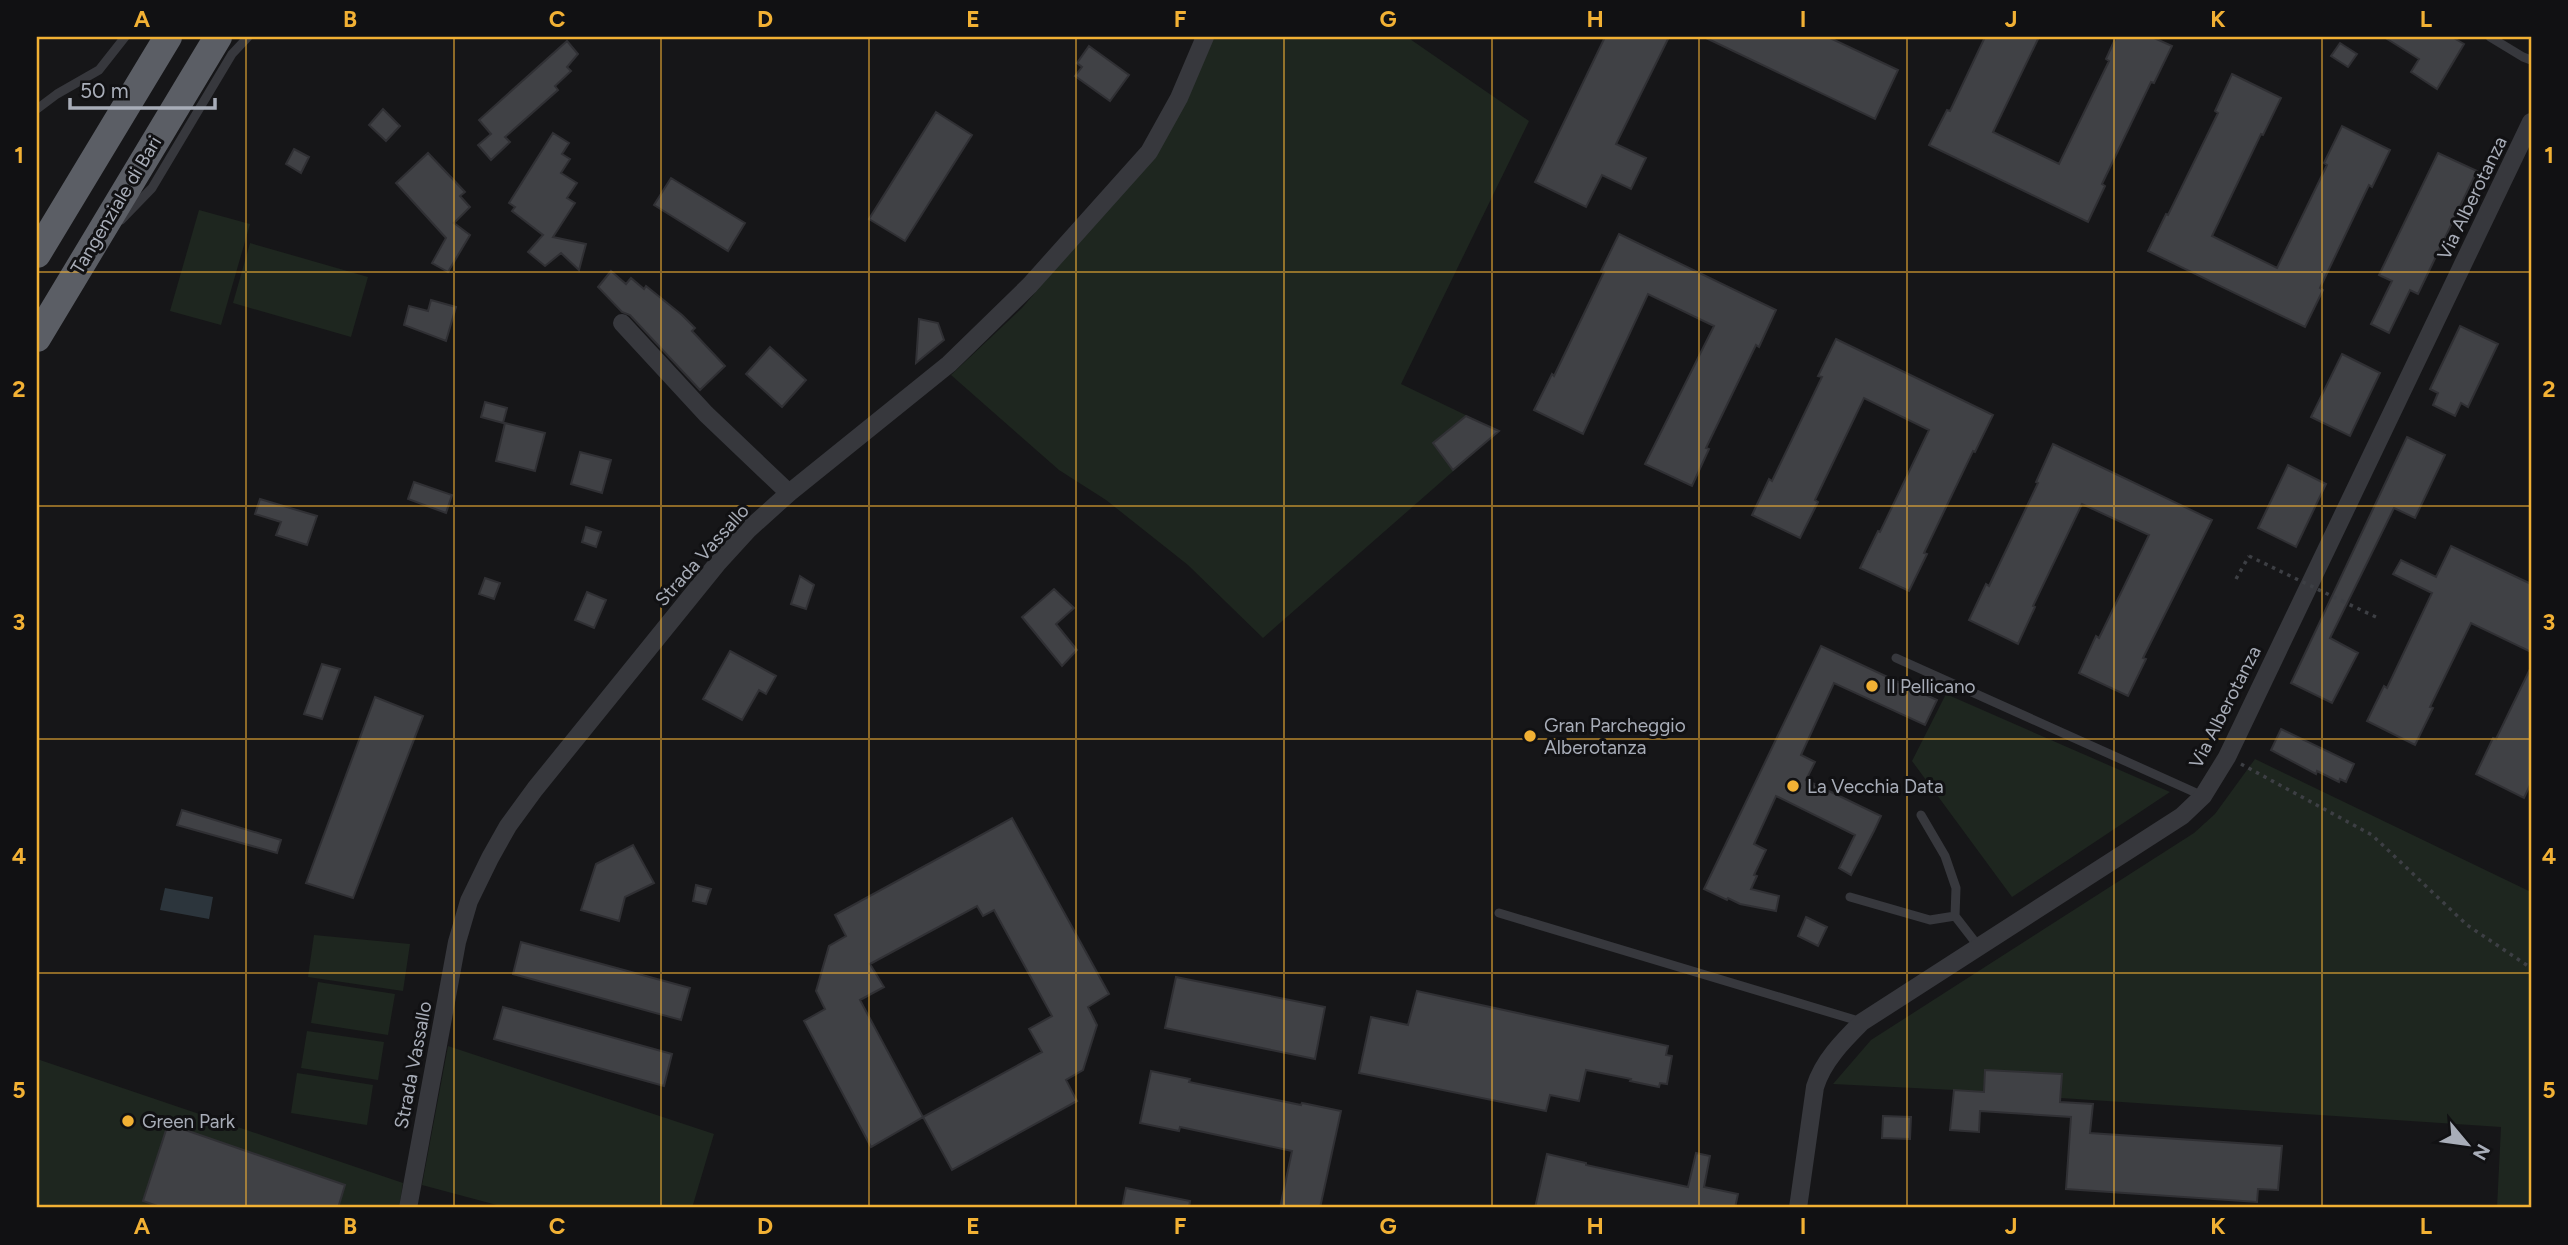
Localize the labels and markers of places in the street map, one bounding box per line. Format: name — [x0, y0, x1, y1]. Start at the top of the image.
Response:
place label: Il Pellicano — [1886, 675, 1976, 698]
marker: Il Pellicano — [1864, 678, 1880, 694]
place label: Gran Parcheggio Alberotanza — [1544, 714, 1686, 759]
marker: Gran Parcheggio Alberotanza — [1522, 728, 1538, 744]
place label: La Vecchia Data — [1807, 775, 1944, 798]
marker: La Vecchia Data — [1785, 778, 1801, 794]
place label: Green Park — [142, 1110, 236, 1133]
marker: Green Park — [120, 1113, 136, 1129]

